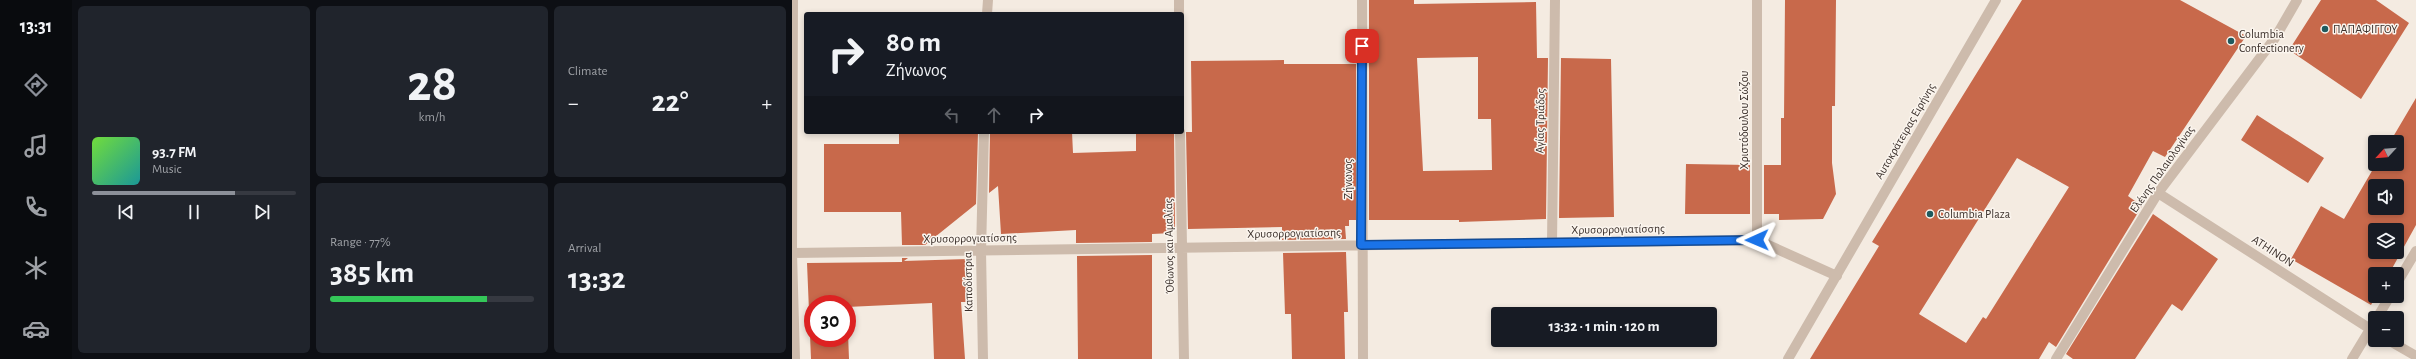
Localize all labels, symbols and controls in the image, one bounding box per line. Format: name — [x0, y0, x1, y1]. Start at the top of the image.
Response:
text: 13:31 — [20, 18, 52, 36]
place label: ΠΑΠΑΦΙΓΓΟΥ — [2333, 23, 2398, 35]
marker: ΠΑΠΑΦΙΓΓΟΥ — [2320, 24, 2330, 34]
icon: right — [820, 28, 872, 80]
place label: Columbia Confectionery — [2239, 28, 2304, 55]
text: 80 m — [886, 29, 941, 57]
pin — [1345, 29, 1379, 63]
icon: arrive — [1351, 35, 1373, 57]
marker: Columbia Confectionery — [2226, 36, 2236, 46]
text: 28 — [407, 58, 457, 110]
text: Ζήνωνος — [886, 62, 947, 80]
text: Climate — [568, 65, 607, 78]
street label: Χριστόδουλου Σώζου — [1738, 70, 1751, 169]
icon: directions — [22, 71, 50, 99]
street label: Αυτοκράτειρας Ειρήνης — [1873, 81, 1938, 182]
text: 22° — [651, 87, 689, 117]
street label: Αγίας Τριάδος — [1533, 88, 1548, 153]
text: − — [568, 92, 579, 114]
text: + — [761, 92, 772, 114]
icon: left — [941, 104, 963, 126]
icon: ahead — [983, 104, 1005, 126]
icon: right — [1025, 104, 1047, 126]
text: km/h — [419, 111, 445, 124]
street label: Ελένης Παλαιολογίνας — [2128, 123, 2197, 215]
icon: music — [22, 132, 50, 160]
north arrow — [2368, 135, 2404, 171]
map controls — [2368, 135, 2404, 347]
text: 93.7 FM — [152, 145, 197, 160]
street label: Ζήνωνος — [1342, 158, 1355, 199]
text: Music — [152, 163, 182, 176]
button: sound — [2368, 179, 2404, 215]
icon: phone — [22, 193, 50, 221]
street label: Όθωνος και Αμαλίας — [1162, 198, 1177, 294]
icon: previous — [115, 201, 137, 223]
icon: pause — [183, 201, 205, 223]
icon: next — [251, 201, 273, 223]
place label: Columbia Plaza — [1938, 208, 2011, 220]
marker: Columbia Plaza — [1925, 209, 1935, 219]
position arrow — [1736, 219, 1778, 261]
street label: Χρυσορρογιατίσσης — [1571, 222, 1665, 237]
button: layers — [2368, 223, 2404, 259]
street label: Χρυσορρογιατίσσης — [1247, 226, 1341, 241]
street label: Χρυσορρογιατίσσης — [923, 231, 1017, 246]
street label: ATHINON — [2250, 233, 2296, 269]
text: Range · 77% — [330, 236, 391, 249]
text: Arrival — [568, 242, 601, 255]
street label: Καποδίστρια — [961, 252, 975, 312]
icon: climate — [22, 254, 50, 282]
text: 385 km — [330, 258, 414, 288]
text: 13:32 — [568, 264, 626, 294]
button: + — [2368, 267, 2404, 303]
speed limit sign: 30 — [804, 295, 856, 347]
button: − — [2368, 311, 2404, 347]
icon: car — [22, 315, 50, 343]
text: 13:32 · 1 min · 120 m — [1548, 319, 1660, 334]

